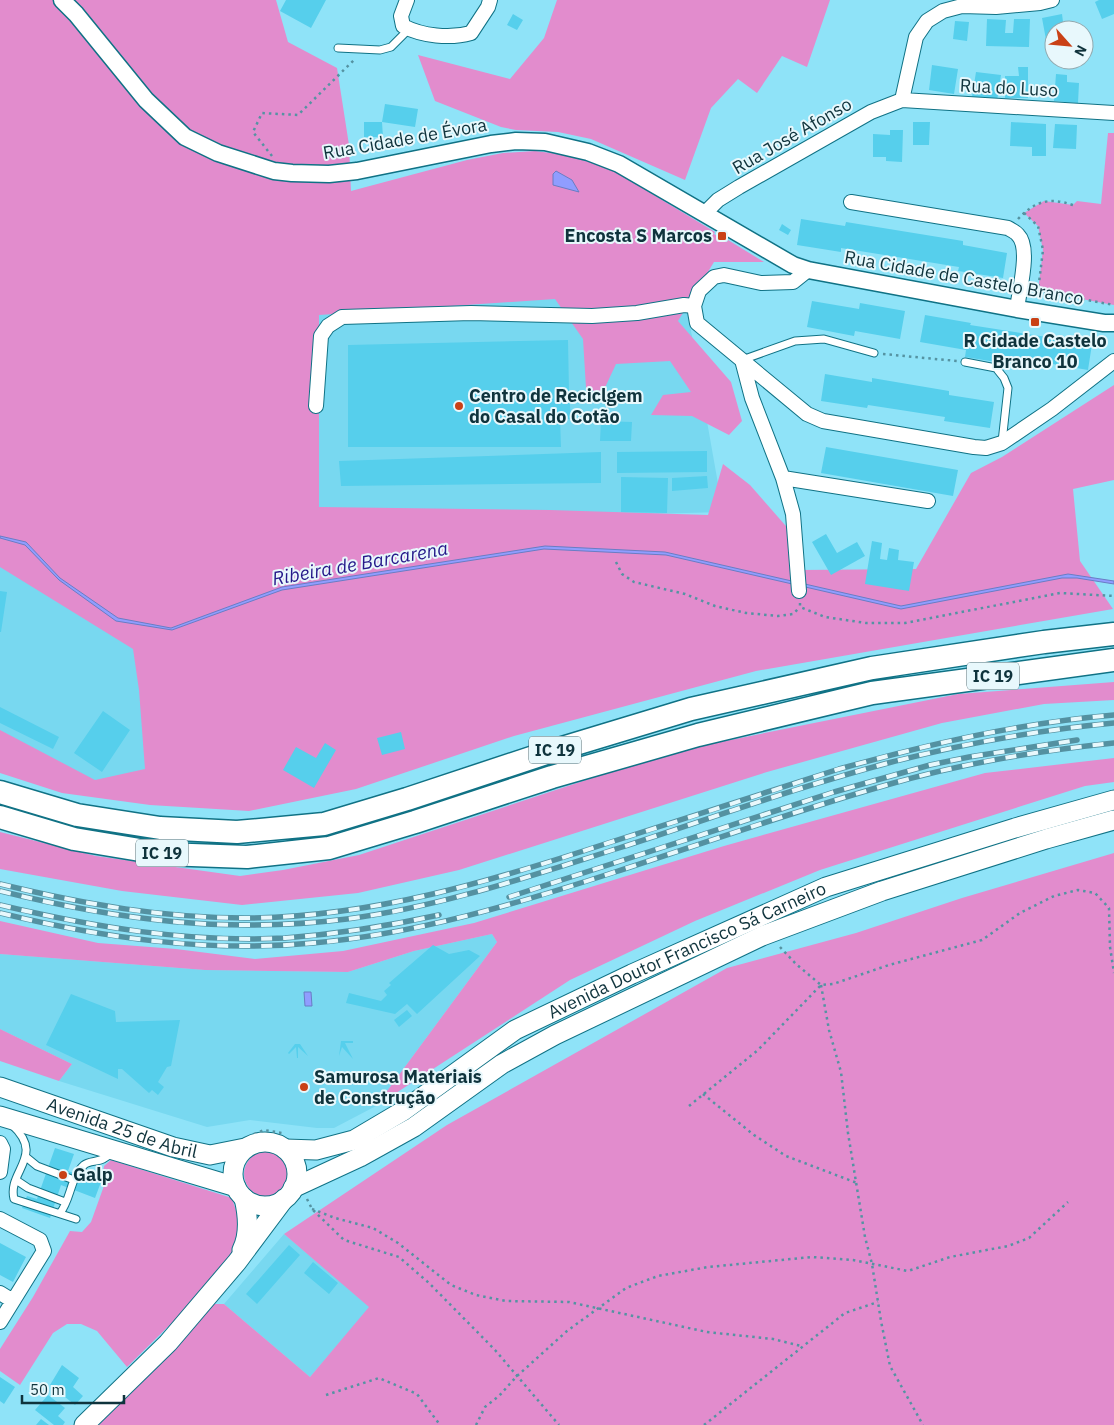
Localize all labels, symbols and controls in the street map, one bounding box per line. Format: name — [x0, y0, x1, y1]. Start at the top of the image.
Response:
north arrow — [1044, 20, 1094, 70]
text: N — [1070, 42, 1091, 60]
street label: Rua do Luso — [959, 73, 1059, 102]
street label: Rua José Afonso — [728, 92, 856, 179]
street label: Rua Cidade de Évora — [321, 113, 489, 164]
place label: Encosta S Marcos — [565, 224, 712, 247]
marker: Encosta S Marcos — [716, 230, 728, 242]
street label: Rua Cidade de Castelo Branco — [843, 245, 1085, 310]
marker: R Cidade Castelo Branco 10 — [1029, 316, 1041, 328]
place label: R Cidade Castelo Branco 10 — [963, 329, 1107, 373]
place label: Centro de Reciclgem do Casal do Cotão — [469, 384, 643, 428]
marker: Centro de Reciclgem do Casal do Cotão — [453, 400, 465, 412]
water label: Ribeira de Barcarena — [270, 536, 450, 590]
road number: IC 19 — [967, 662, 1019, 689]
road number: IC 19 — [529, 736, 581, 764]
road number: IC 19 — [136, 840, 188, 866]
street label: Avenida Doutor Francisco Sá Carneiro — [544, 877, 829, 1024]
place label: Samurosa Materiais de Construção — [314, 1065, 482, 1109]
marker: Samurosa Materiais de Construção — [298, 1081, 310, 1093]
street label: Avenida 25 de Abril — [44, 1092, 200, 1163]
place label: Galp — [73, 1163, 113, 1186]
marker: Galp — [57, 1169, 69, 1181]
scale bar — [22, 1372, 125, 1404]
text: 50 m — [30, 1380, 65, 1399]

